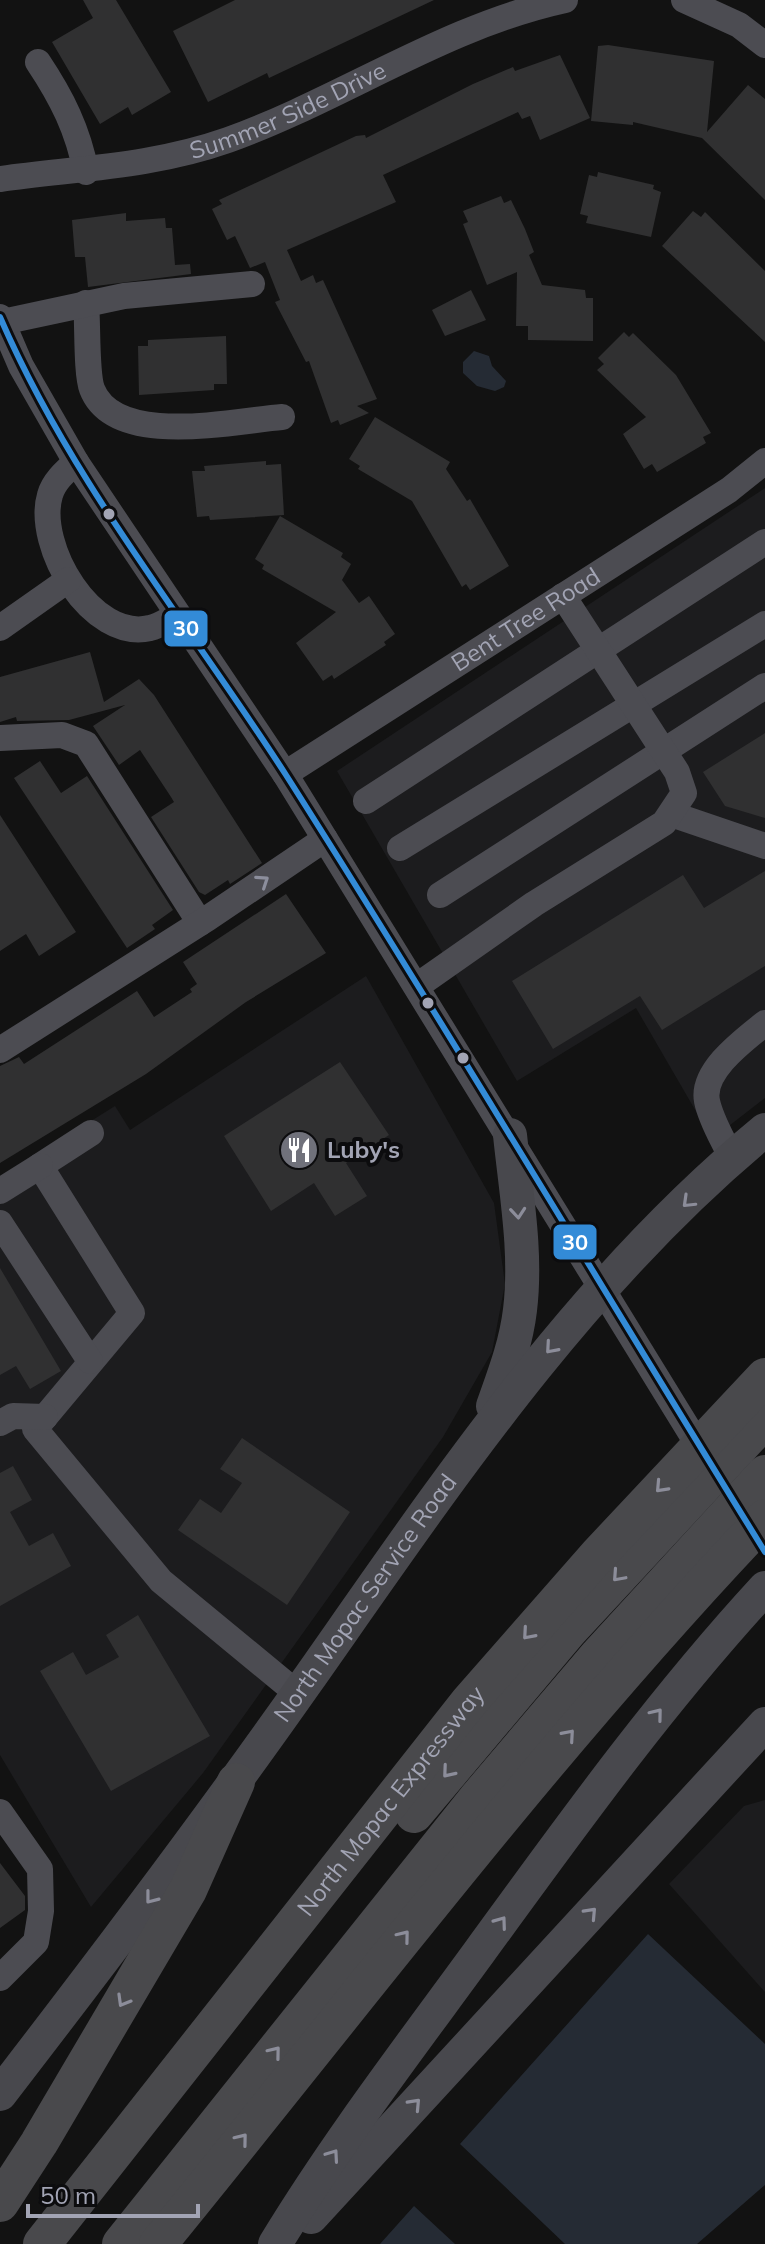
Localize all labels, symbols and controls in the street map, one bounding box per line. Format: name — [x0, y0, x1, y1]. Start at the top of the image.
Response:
street label: Summer Side Drive — [186, 55, 391, 165]
unlabelled marker — [101, 506, 117, 522]
street label: Bent Tree Road — [445, 560, 605, 678]
line badge: 30 — [163, 609, 209, 648]
text: 30 — [173, 614, 199, 642]
one-way arrow — [254, 876, 268, 891]
unlabelled marker — [420, 995, 436, 1011]
unlabelled marker — [455, 1050, 471, 1066]
restaurant icon: Luby's — [278, 1129, 320, 1171]
place label: Luby's — [327, 1134, 400, 1164]
one-way arrow — [682, 1193, 697, 1207]
one-way arrow — [509, 1207, 526, 1220]
line badge: 30 — [552, 1223, 598, 1261]
text: 30 — [562, 1228, 588, 1256]
one-way arrow — [546, 1338, 561, 1353]
street label: North Mopac Service Road — [267, 1468, 463, 1728]
one-way arrow — [656, 1478, 670, 1493]
one-way arrow — [613, 1566, 628, 1581]
one-way arrow — [523, 1625, 538, 1640]
street label: North Mopac Expressway — [290, 1679, 491, 1922]
one-way arrow — [647, 1709, 662, 1723]
one-way arrow — [559, 1729, 573, 1744]
one-way arrow — [443, 1763, 458, 1777]
one-way arrow — [147, 1889, 161, 1904]
one-way arrow — [582, 1908, 597, 1922]
one-way arrow — [492, 1916, 506, 1930]
one-way arrow — [394, 1931, 409, 1945]
one-way arrow — [117, 1992, 133, 2006]
one-way arrow — [265, 2047, 280, 2061]
one-way arrow — [406, 2099, 420, 2114]
one-way arrow — [232, 2133, 246, 2148]
one-way arrow — [323, 2150, 338, 2164]
scale bar — [28, 2168, 198, 2218]
text: 50 m — [40, 2180, 96, 2210]

